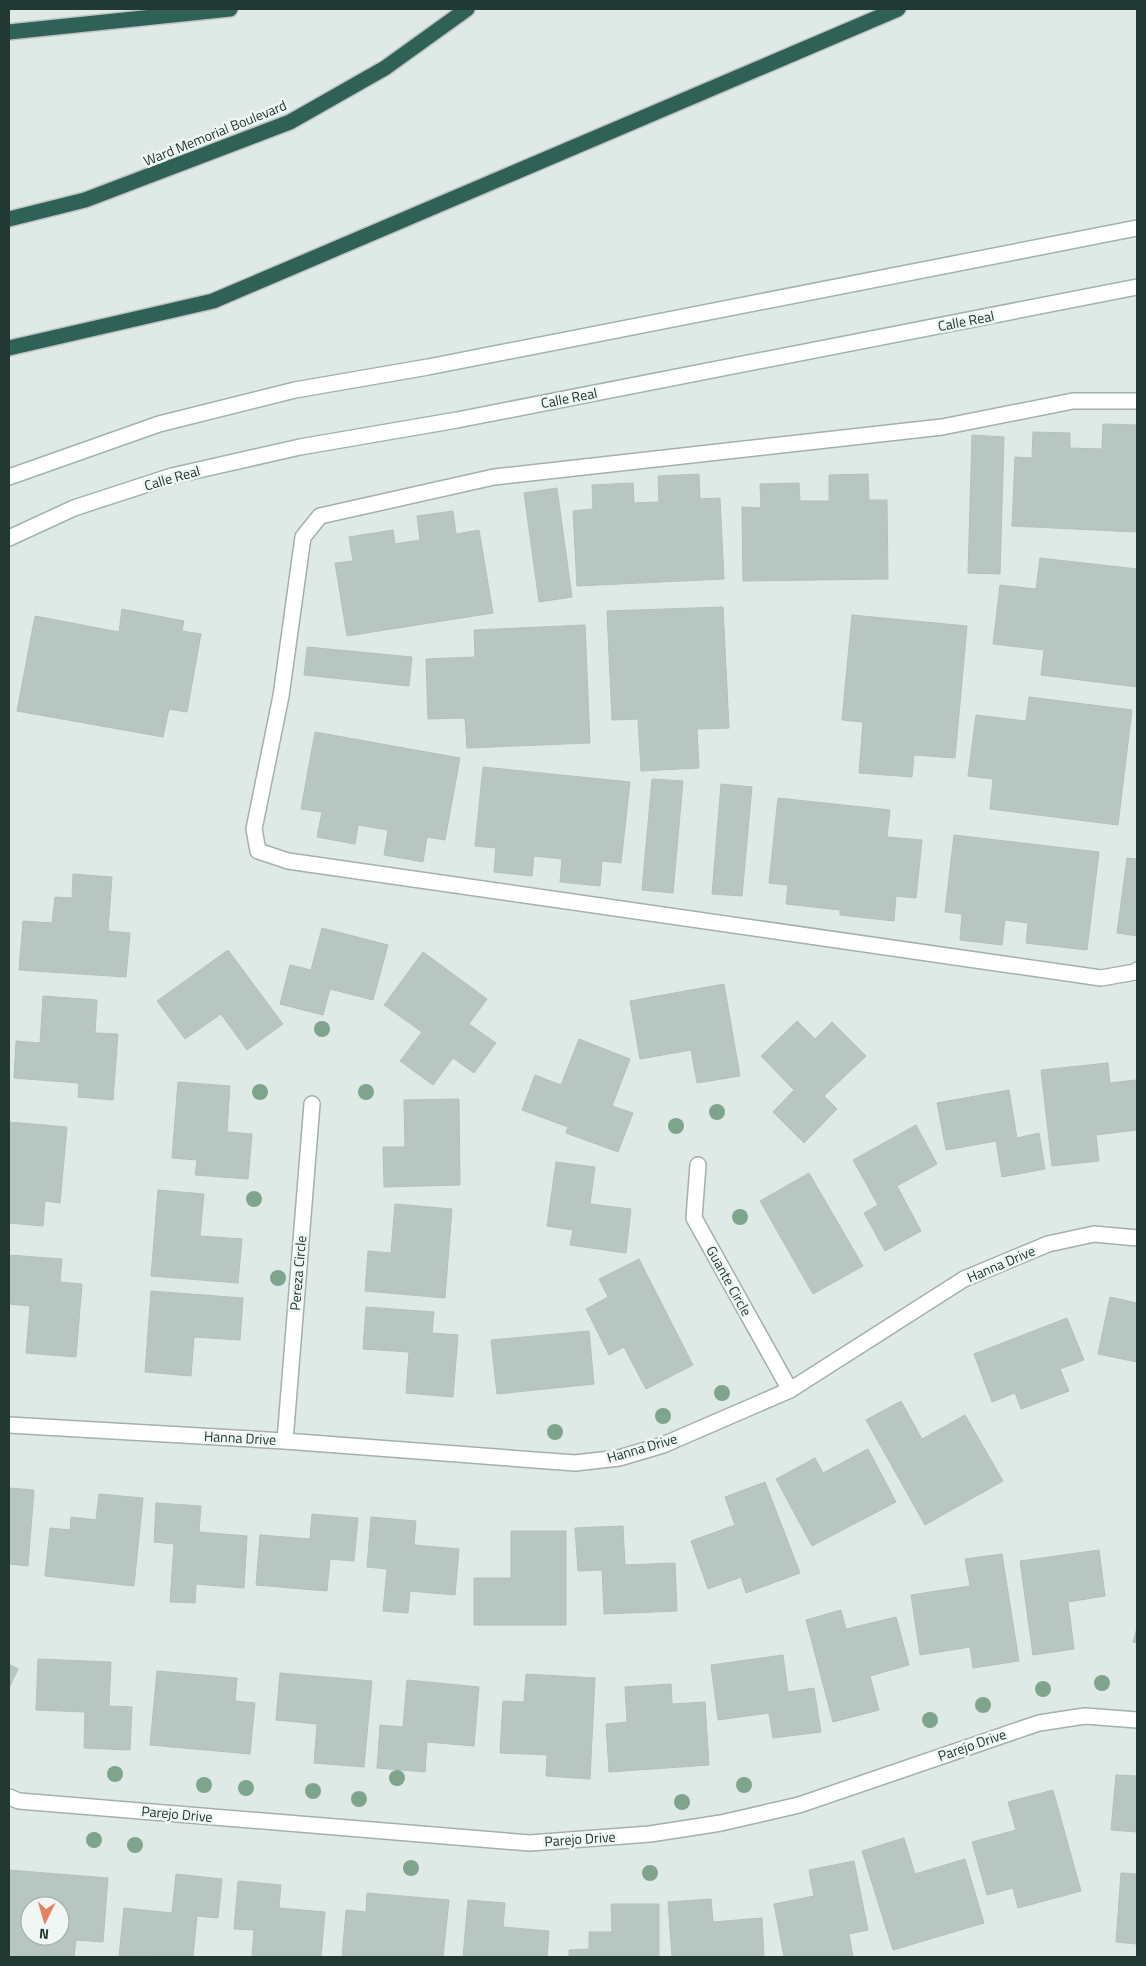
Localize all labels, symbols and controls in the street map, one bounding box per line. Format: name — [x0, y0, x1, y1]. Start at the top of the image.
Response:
street label: Ward Memorial Boulevard — [140, 94, 290, 171]
street label: Calle Real — [936, 305, 996, 336]
street label: Calle Real — [539, 382, 599, 413]
street label: Calle Real — [142, 460, 202, 495]
street label: Pereza Circle — [284, 1235, 311, 1311]
street label: Hanna Drive — [963, 1240, 1038, 1287]
street label: Guante Circle — [701, 1242, 757, 1320]
street label: Hanna Drive — [203, 1425, 277, 1450]
street label: Hanna Drive — [604, 1427, 679, 1468]
street label: Parejo Drive — [935, 1723, 1009, 1766]
street label: Parejo Drive — [141, 1800, 213, 1827]
street label: Parejo Drive — [544, 1826, 616, 1851]
north arrow — [20, 1896, 70, 1946]
text: N — [38, 1924, 50, 1945]

